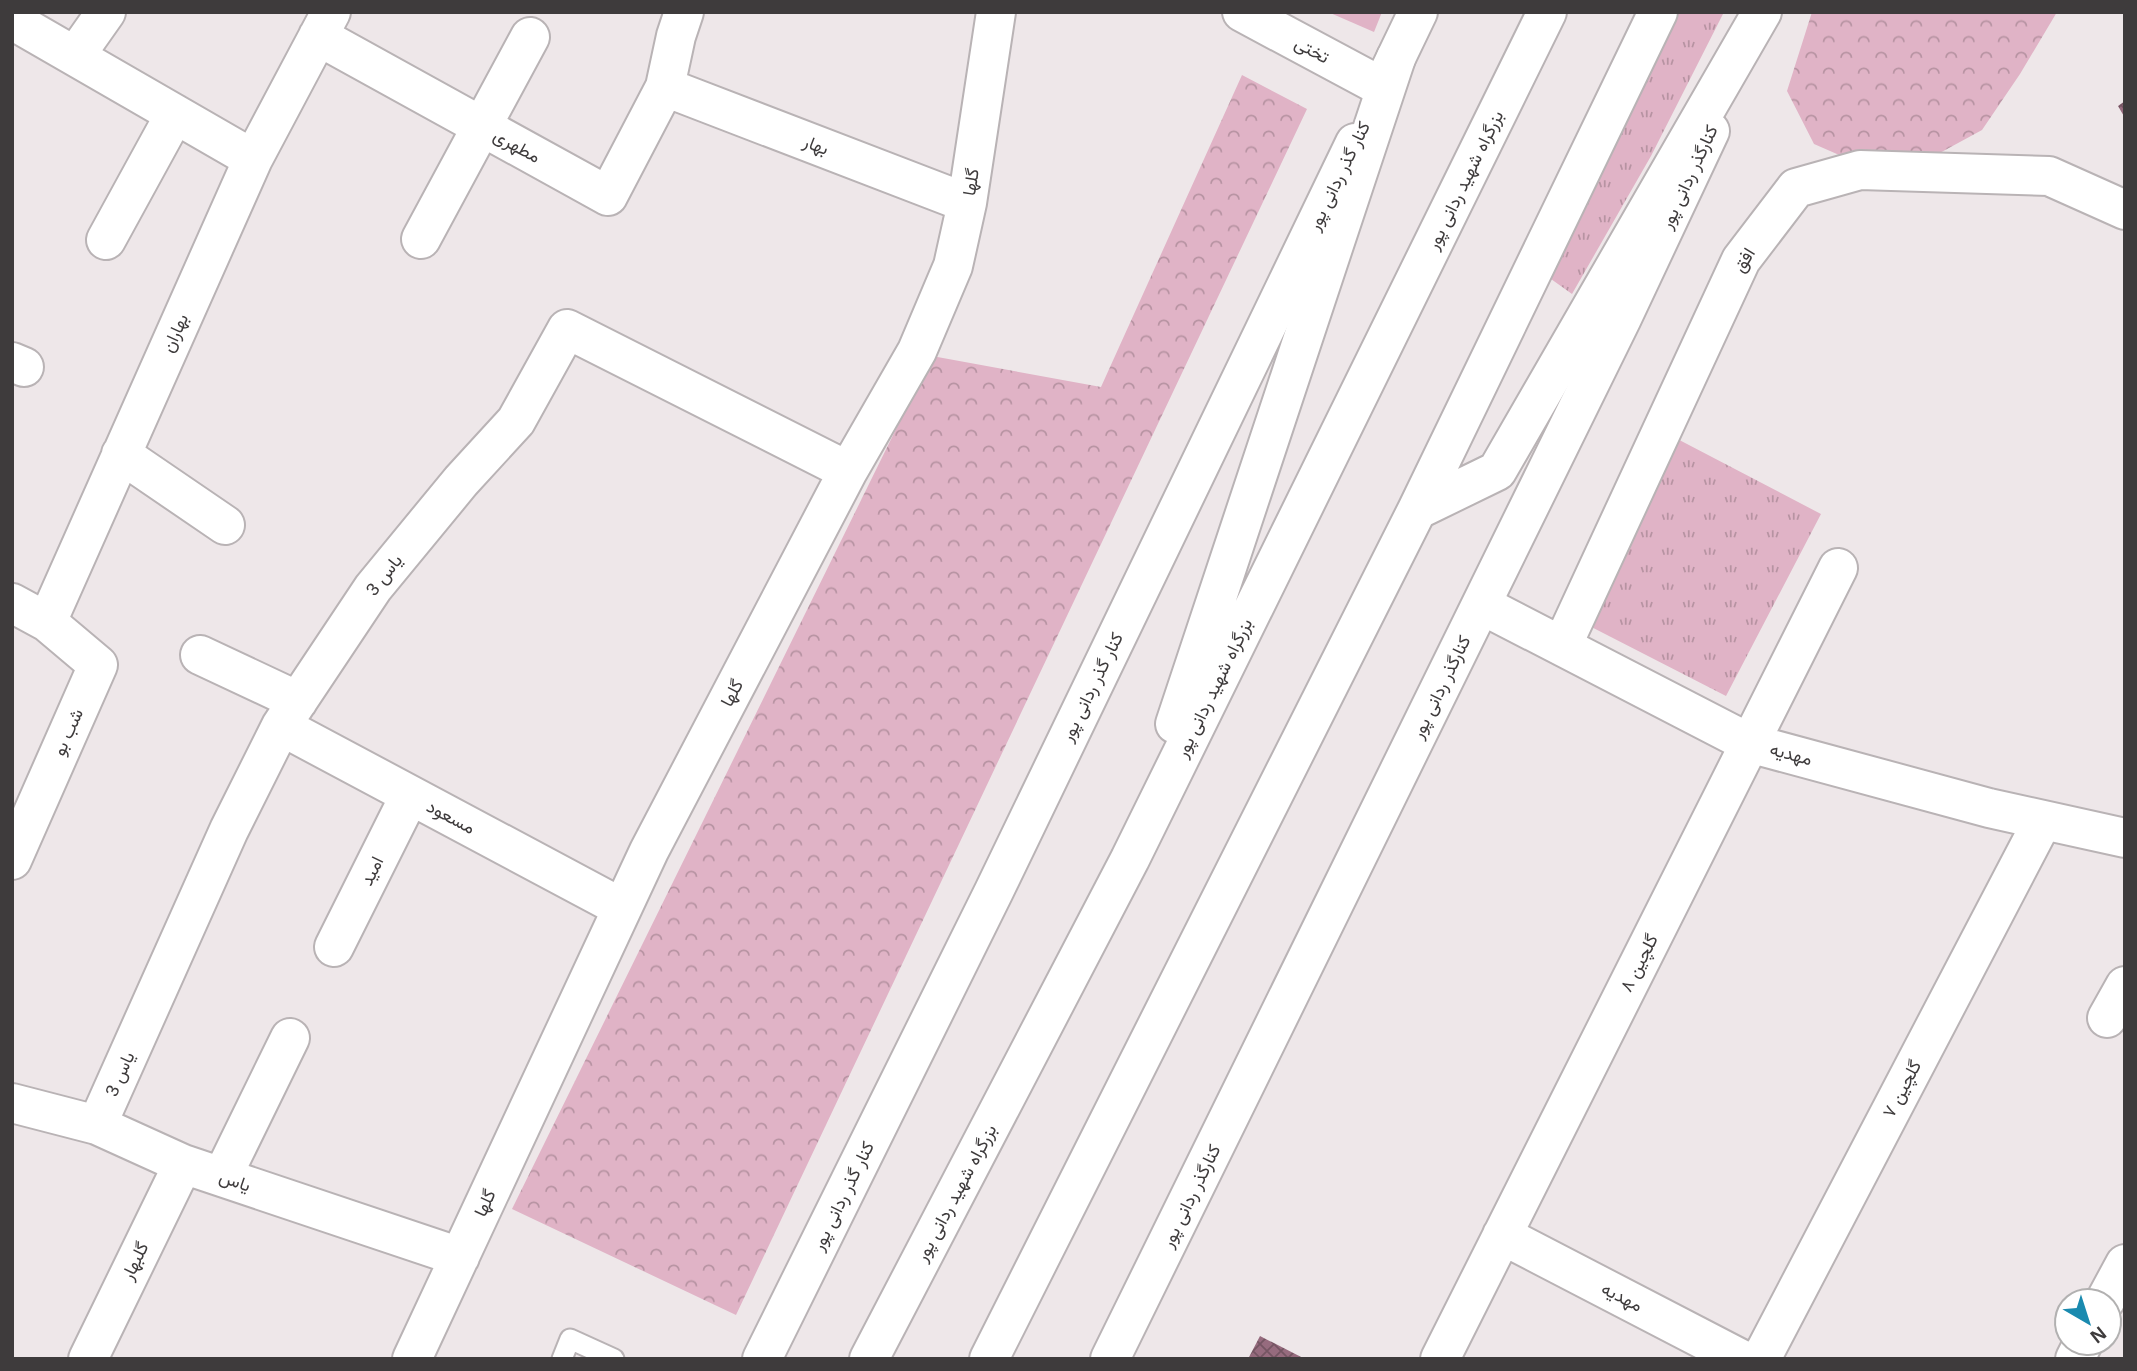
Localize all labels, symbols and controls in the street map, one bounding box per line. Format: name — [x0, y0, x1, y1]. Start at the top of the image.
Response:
street label: تختی — [1291, 33, 1333, 68]
street label: بزرگراه شهید ردانی پور — [1422, 107, 1509, 255]
street label: کنار گذر ردانی پور — [1304, 118, 1376, 236]
street label: کنارگذر ردانی پور — [1656, 122, 1724, 234]
street label: مطهری — [490, 125, 544, 168]
street label: بهار — [799, 131, 831, 160]
street label: گلها — [959, 167, 984, 197]
street label: افق — [1729, 244, 1760, 276]
street label: بهاران — [158, 311, 193, 356]
street label: یاس 3 — [362, 550, 407, 600]
street label: بزرگراه شهید ردانی پور — [1171, 615, 1258, 763]
street label: کنار گذر ردانی پور — [1057, 629, 1129, 747]
street label: کنارگذر ردانی پور — [1407, 632, 1476, 744]
street label: گلها — [717, 676, 748, 710]
street label: شب بو — [49, 705, 88, 759]
street label: مهدیه — [1767, 739, 1814, 770]
street label: مسعود — [423, 796, 479, 839]
street label: امید — [356, 853, 388, 889]
street label: گلچین ۸ — [1616, 931, 1664, 996]
street label: یاس 3 — [101, 1049, 140, 1100]
street label: گلچین ۷ — [1879, 1057, 1927, 1122]
street label: بزرگراه شهید ردانی پور — [911, 1121, 1002, 1267]
street label: کنار گذر ردانی پور — [808, 1138, 880, 1256]
street label: کنارگذر ردانی پور — [1157, 1141, 1226, 1253]
street label: یاس — [216, 1166, 253, 1197]
street label: گلها — [470, 1186, 501, 1220]
street label: گلبهار — [117, 1239, 154, 1285]
street label: مهدیه — [1598, 1278, 1646, 1317]
north arrow — [2053, 1287, 2123, 1357]
text: N — [2086, 1322, 2110, 1347]

